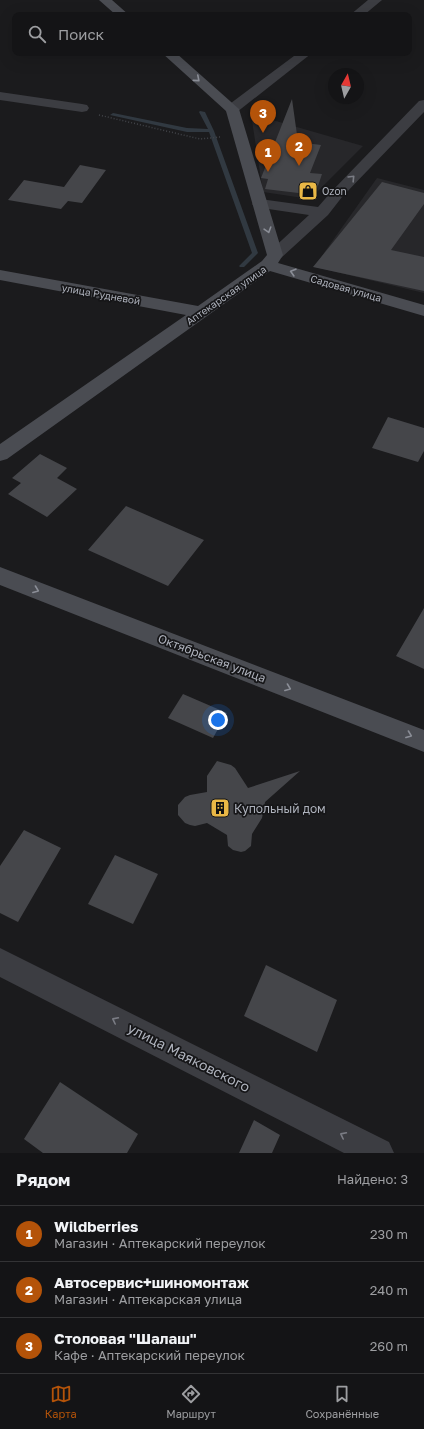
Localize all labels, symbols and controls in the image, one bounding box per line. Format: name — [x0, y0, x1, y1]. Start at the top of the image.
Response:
search box — [12, 12, 412, 56]
icon: search — [26, 23, 48, 45]
text: Поиск — [58, 25, 104, 43]
north arrow — [328, 68, 364, 104]
one-way arrow — [193, 74, 200, 81]
pin: 3 — [250, 100, 276, 133]
pin: 2 — [286, 133, 312, 166]
pin: 1 — [255, 139, 281, 172]
one-way arrow — [348, 175, 355, 183]
shop icon: Ozon — [297, 180, 319, 202]
place label: Ozon — [322, 185, 347, 197]
one-way arrow — [263, 226, 272, 233]
street label: Аптекарская улица — [184, 263, 268, 327]
one-way arrow — [289, 268, 296, 277]
street label: Садовая улица — [309, 272, 383, 304]
street label: улица Рудневой — [61, 281, 141, 307]
one-way arrow — [33, 586, 40, 594]
street label: Октябрьская улица — [156, 630, 268, 686]
one-way arrow — [285, 683, 292, 691]
your location — [208, 710, 228, 730]
one-way arrow — [406, 730, 413, 738]
building icon: Купольный дом — [209, 797, 231, 819]
place label: Купольный дом — [234, 801, 326, 816]
one-way arrow — [111, 1017, 119, 1025]
street label: улица Маяковского — [125, 1019, 253, 1095]
one-way arrow — [340, 1133, 347, 1140]
text: Рядом — [16, 1169, 70, 1190]
text: Найдено: 3 — [337, 1171, 408, 1187]
text: Wildberries — [54, 1217, 138, 1235]
text: 1 — [26, 1226, 32, 1242]
text: 230 m — [370, 1226, 408, 1242]
text: Магазин · Аптекарский переулок — [54, 1235, 266, 1251]
text: Автосервис+шиномонтаж — [54, 1273, 249, 1291]
text: 2 — [25, 1282, 33, 1298]
text: 240 m — [370, 1282, 408, 1298]
text: Магазин · Аптекарская улица — [54, 1291, 242, 1307]
text: Столовая "Шалаш" — [54, 1329, 197, 1347]
text: 3 — [25, 1338, 33, 1354]
text: 260 m — [370, 1338, 408, 1354]
text: Кафе · Аптекарский переулок — [54, 1347, 245, 1363]
tab: Карта — [45, 1383, 77, 1420]
tab: Маршрут — [166, 1383, 216, 1420]
tab: Сохранённые — [305, 1383, 379, 1420]

